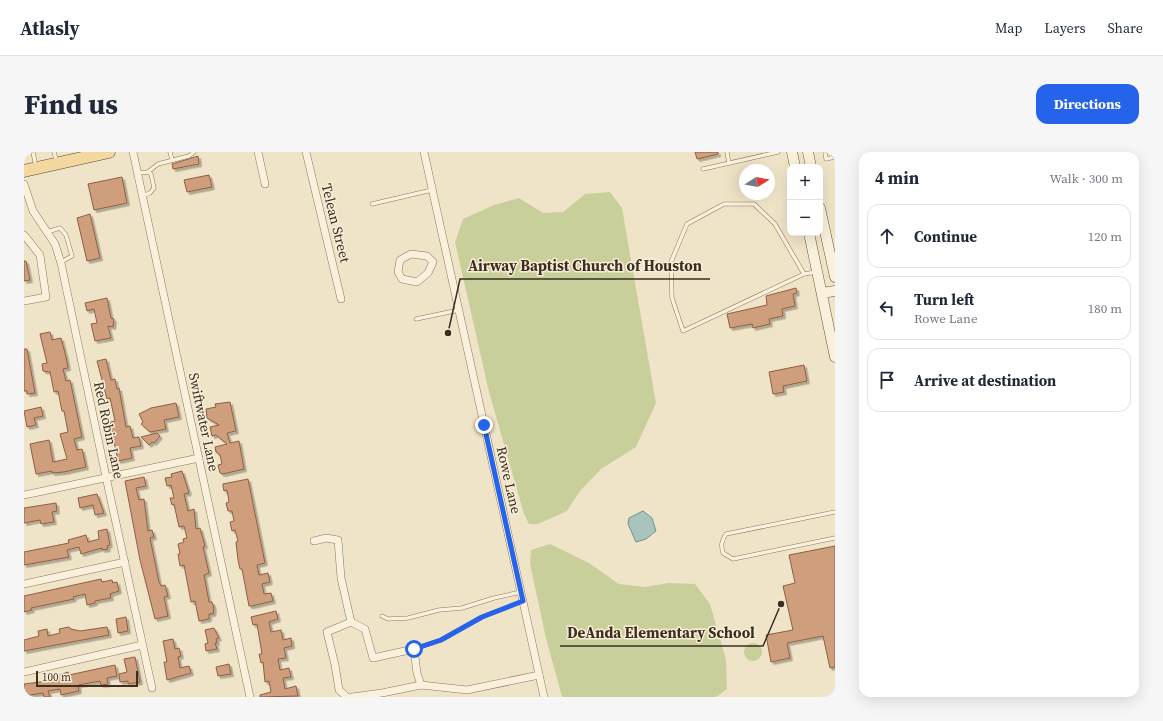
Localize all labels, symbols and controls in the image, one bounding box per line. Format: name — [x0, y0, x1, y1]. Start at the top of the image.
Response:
text: Atlasly — [20, 15, 80, 41]
text: Map — [995, 18, 1022, 38]
text: Layers — [1044, 18, 1086, 38]
text: Share — [1108, 18, 1143, 38]
button: Directions — [1036, 84, 1139, 124]
text: Find us — [24, 85, 118, 123]
north arrow — [739, 164, 775, 200]
map controls — [787, 164, 823, 236]
button: + — [787, 164, 823, 200]
text: 4 min — [875, 166, 919, 190]
text: Walk · 300 m — [1050, 170, 1123, 187]
street label: Telean Street — [317, 181, 356, 265]
button: − — [787, 200, 823, 236]
icon: ahead — [876, 225, 898, 247]
text: Continue — [914, 226, 977, 247]
text: 120 m — [1088, 228, 1122, 245]
callout: Airway Baptist Church of Houston — [460, 252, 710, 279]
text: Airway Baptist Church of Houston — [468, 255, 702, 276]
text: Turn left — [914, 289, 974, 310]
icon: left — [876, 297, 898, 319]
text: 180 m — [1088, 300, 1122, 317]
text: Rowe Lane — [914, 310, 978, 327]
icon: arrive — [876, 369, 898, 391]
text: Arrive at destination — [914, 370, 1056, 391]
street label: Swiftwater Lane — [184, 371, 224, 473]
street label: Red Robin Lane — [89, 380, 129, 480]
route end — [475, 416, 493, 434]
street label: Rowe Lane — [492, 444, 526, 516]
callout: DeAnda Elementary School — [560, 619, 763, 646]
text: DeAnda Elementary School — [567, 622, 755, 643]
route start — [405, 640, 423, 658]
scale bar — [36, 669, 138, 688]
text: 100 m — [42, 670, 71, 685]

